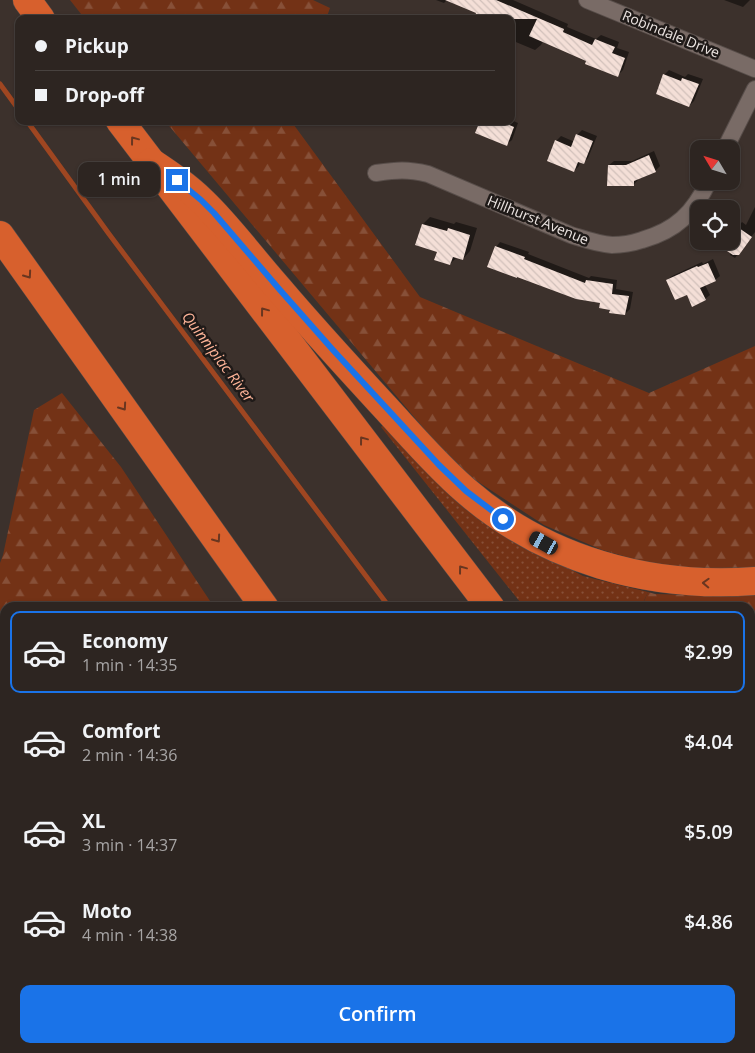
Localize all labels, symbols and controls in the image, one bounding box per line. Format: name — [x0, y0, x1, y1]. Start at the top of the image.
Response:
street label: Robindale Drive — [620, 5, 723, 62]
text: Pickup — [65, 33, 129, 59]
text: Drop-off — [65, 82, 144, 108]
one-way arrow — [131, 137, 139, 146]
north arrow — [690, 140, 740, 190]
map controls — [690, 140, 740, 250]
callout: 1 min — [77, 162, 160, 198]
text: 1 min — [97, 168, 141, 190]
route end — [166, 169, 188, 191]
street label: Hillhurst Avenue — [485, 191, 592, 249]
button: locate — [690, 200, 740, 250]
one-way arrow — [22, 269, 31, 278]
water label: Quinnipiac River — [178, 307, 260, 407]
one-way arrow — [262, 308, 270, 317]
one-way arrow — [117, 401, 125, 410]
one-way arrow — [360, 436, 369, 446]
route start — [492, 508, 514, 530]
car — [527, 529, 560, 557]
one-way arrow — [211, 533, 220, 543]
one-way arrow — [459, 566, 467, 575]
one-way arrow — [702, 577, 710, 588]
text: Economy — [82, 628, 168, 654]
icon: car — [22, 630, 67, 675]
text: $2.99 — [684, 639, 733, 665]
text: 1 min · 14:35 — [82, 654, 177, 676]
text: Comfort — [82, 718, 161, 744]
icon: car — [22, 720, 67, 765]
text: $4.04 — [684, 729, 733, 755]
text: 2 min · 14:36 — [82, 744, 177, 766]
text: XL — [82, 808, 105, 834]
icon: car — [22, 810, 67, 855]
text: $5.09 — [684, 819, 733, 845]
text: 3 min · 14:37 — [82, 834, 177, 856]
text: Moto — [82, 898, 132, 924]
icon: car — [22, 900, 67, 945]
text: $4.86 — [684, 909, 733, 935]
text: 4 min · 14:38 — [82, 924, 177, 946]
button: Confirm — [20, 985, 735, 1043]

